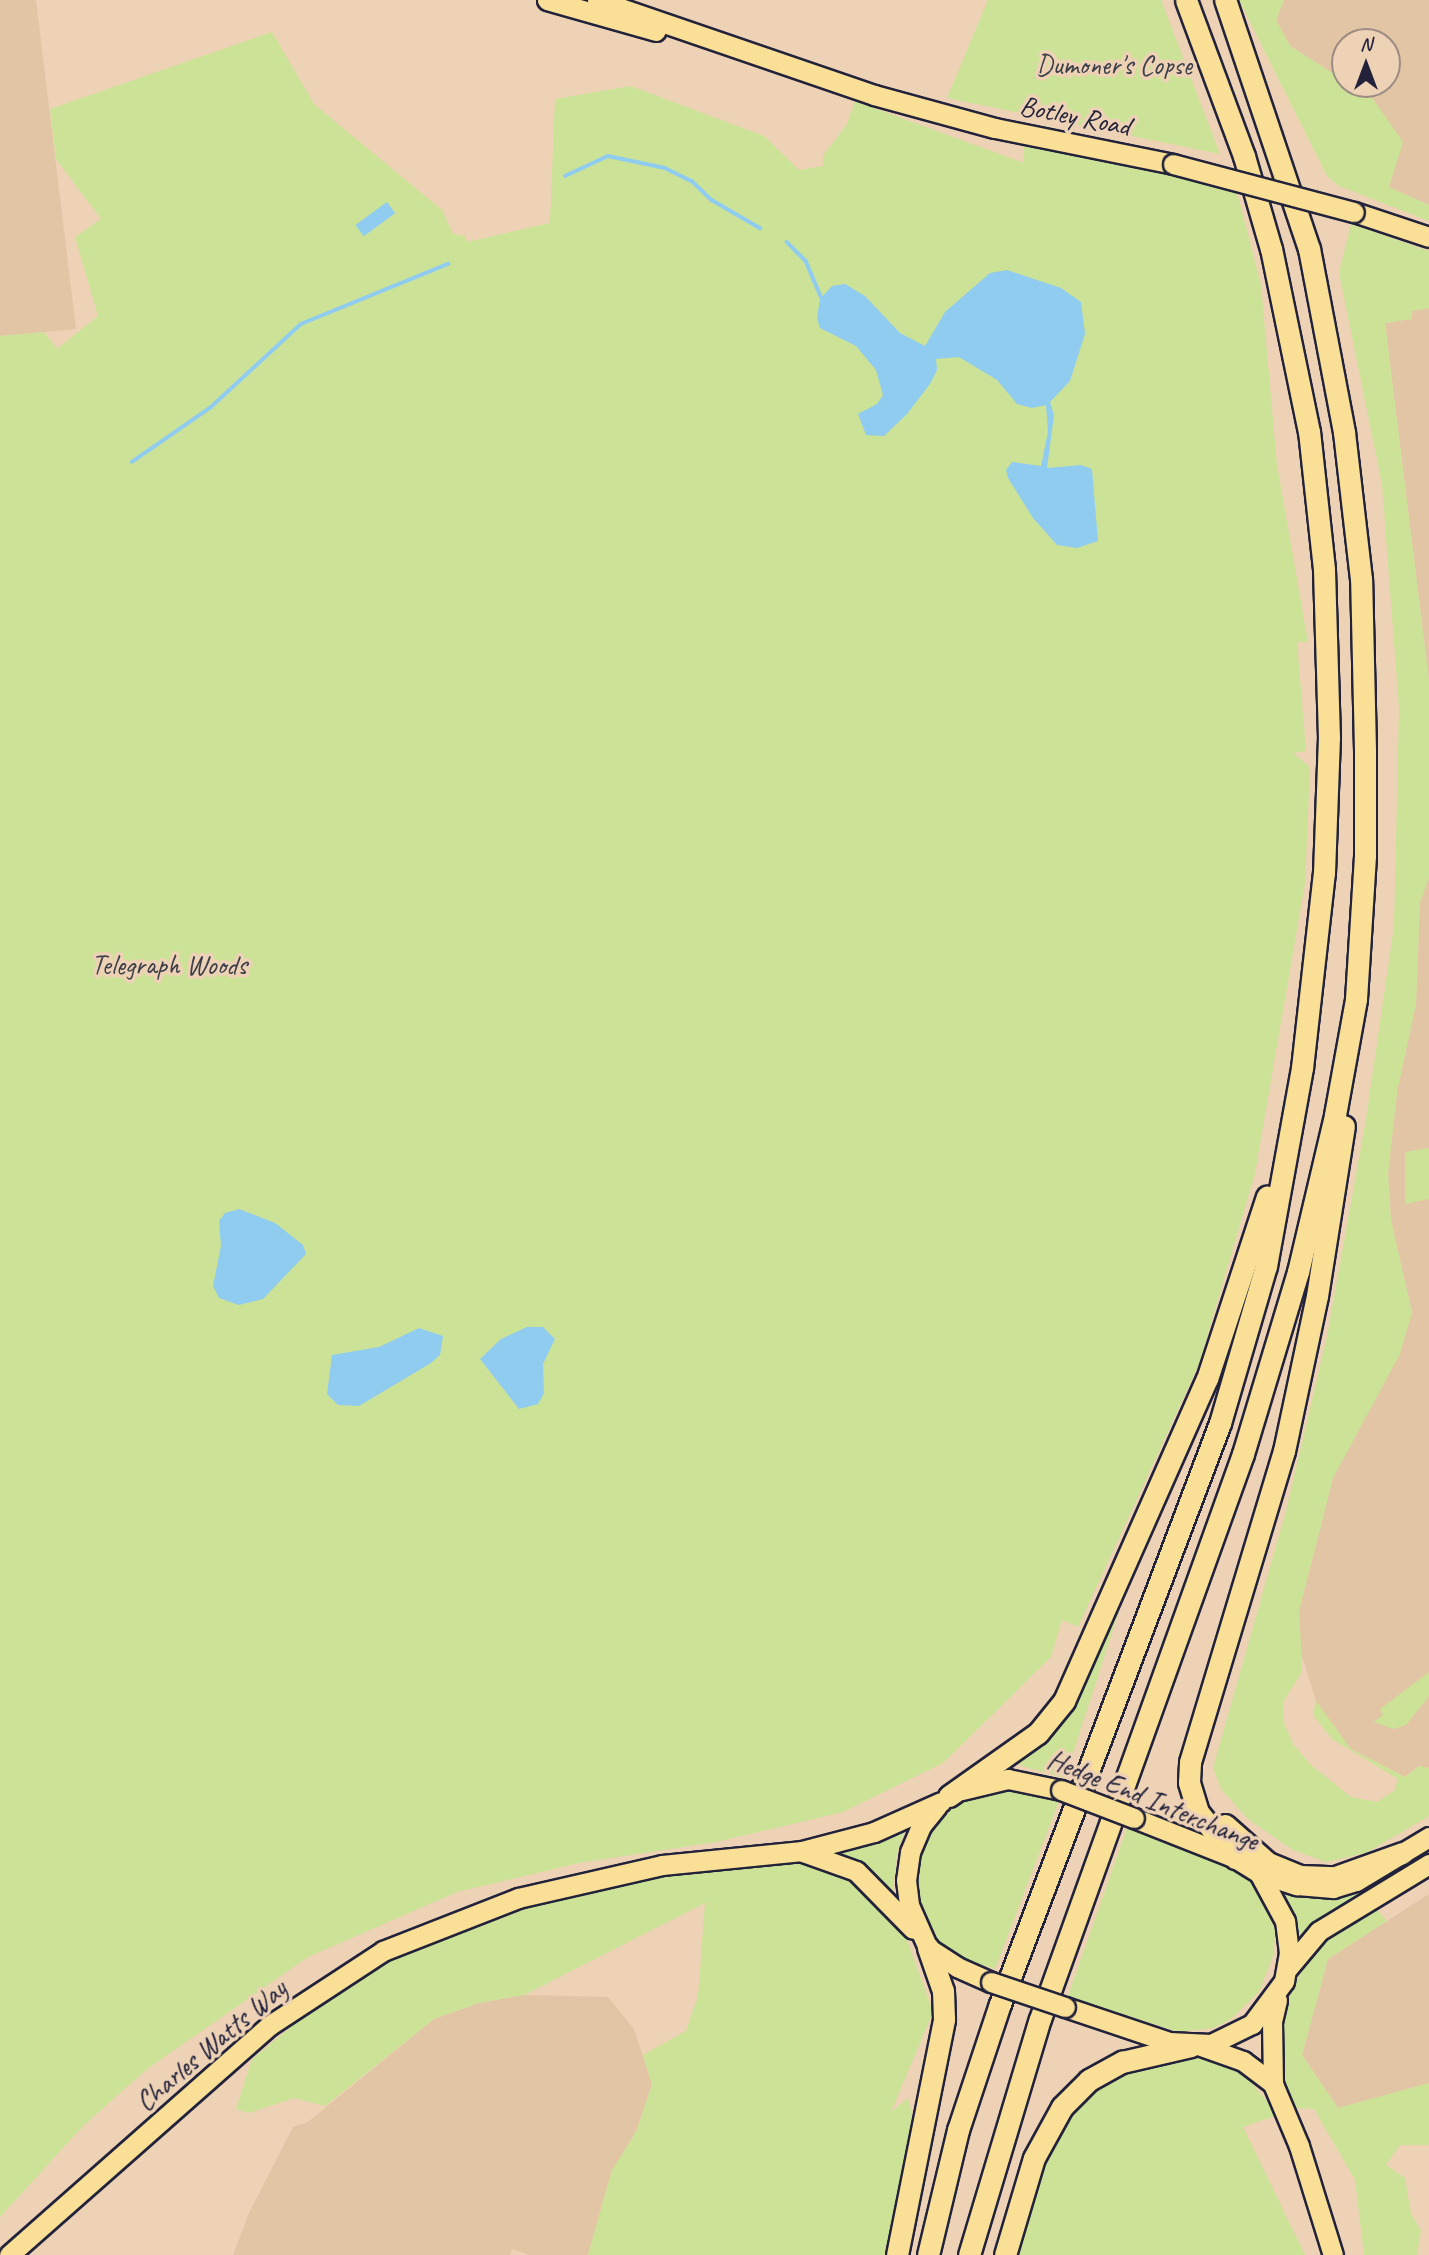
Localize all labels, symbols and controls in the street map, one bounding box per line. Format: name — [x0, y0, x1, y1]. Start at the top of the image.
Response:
north arrow — [1331, 28, 1401, 98]
text: N — [1360, 32, 1372, 56]
park label: Dumoner's Copse — [1036, 48, 1192, 82]
street label: Botley Road — [1017, 89, 1133, 143]
park label: Telegraph Woods — [91, 948, 247, 982]
street label: Hedge End Interchange — [1043, 1742, 1263, 1858]
street label: Charles Watts Way — [128, 1972, 294, 2118]

